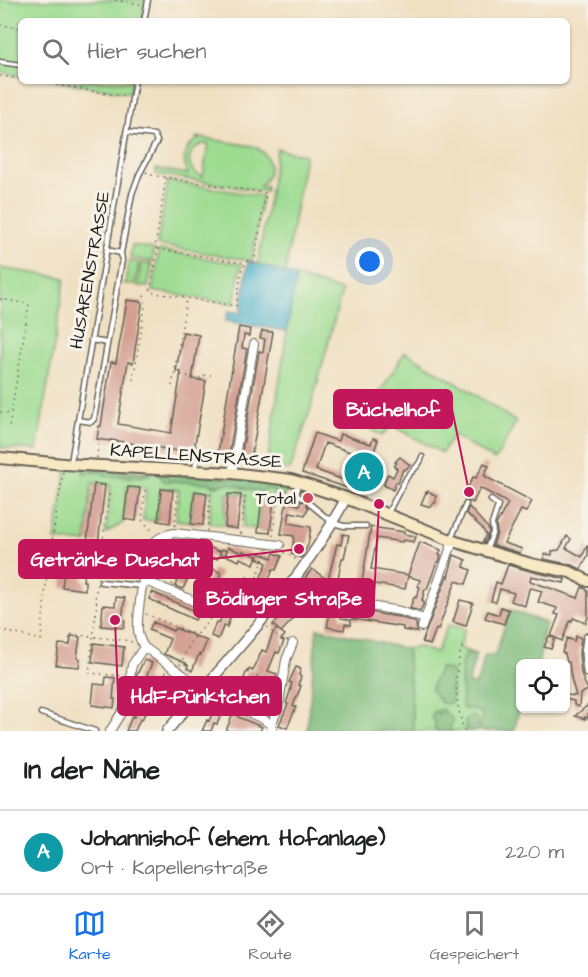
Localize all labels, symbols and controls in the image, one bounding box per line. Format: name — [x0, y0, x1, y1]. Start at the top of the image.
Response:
search box — [18, 18, 570, 84]
icon: search — [39, 35, 72, 68]
text: Hier suchen — [87, 36, 206, 67]
street label: HUSARENSTRASSE — [64, 189, 116, 351]
your location — [355, 247, 384, 276]
callout: Büchelhof — [334, 390, 452, 428]
text: Büchelhof — [346, 396, 441, 424]
street label: KAPELLENSTRASSE — [109, 438, 283, 475]
pin: A — [344, 450, 384, 494]
place label: Total — [255, 486, 296, 511]
marker: Total — [301, 491, 315, 505]
callout: Getränke Duschat — [19, 540, 212, 578]
text: Getränke Duschat — [30, 546, 200, 574]
callout: Bödinger Straße — [194, 579, 374, 617]
text: Bödinger Straße — [206, 585, 362, 614]
map controls — [516, 659, 570, 713]
button: locate — [516, 659, 570, 713]
callout: HdF-Pünktchen — [118, 677, 281, 715]
text: HdF-Pünktchen — [130, 683, 270, 711]
text: In der Nähe — [24, 752, 160, 788]
text: Johannishof (ehem. Hofanlage) — [81, 823, 385, 854]
text: A — [37, 838, 50, 866]
text: 220 m — [505, 838, 564, 866]
text: Ort · Kapellenstraße — [81, 854, 268, 882]
tab: Karte — [69, 907, 111, 965]
tab: Route — [248, 907, 292, 965]
tab: Gespeichert — [429, 907, 519, 965]

